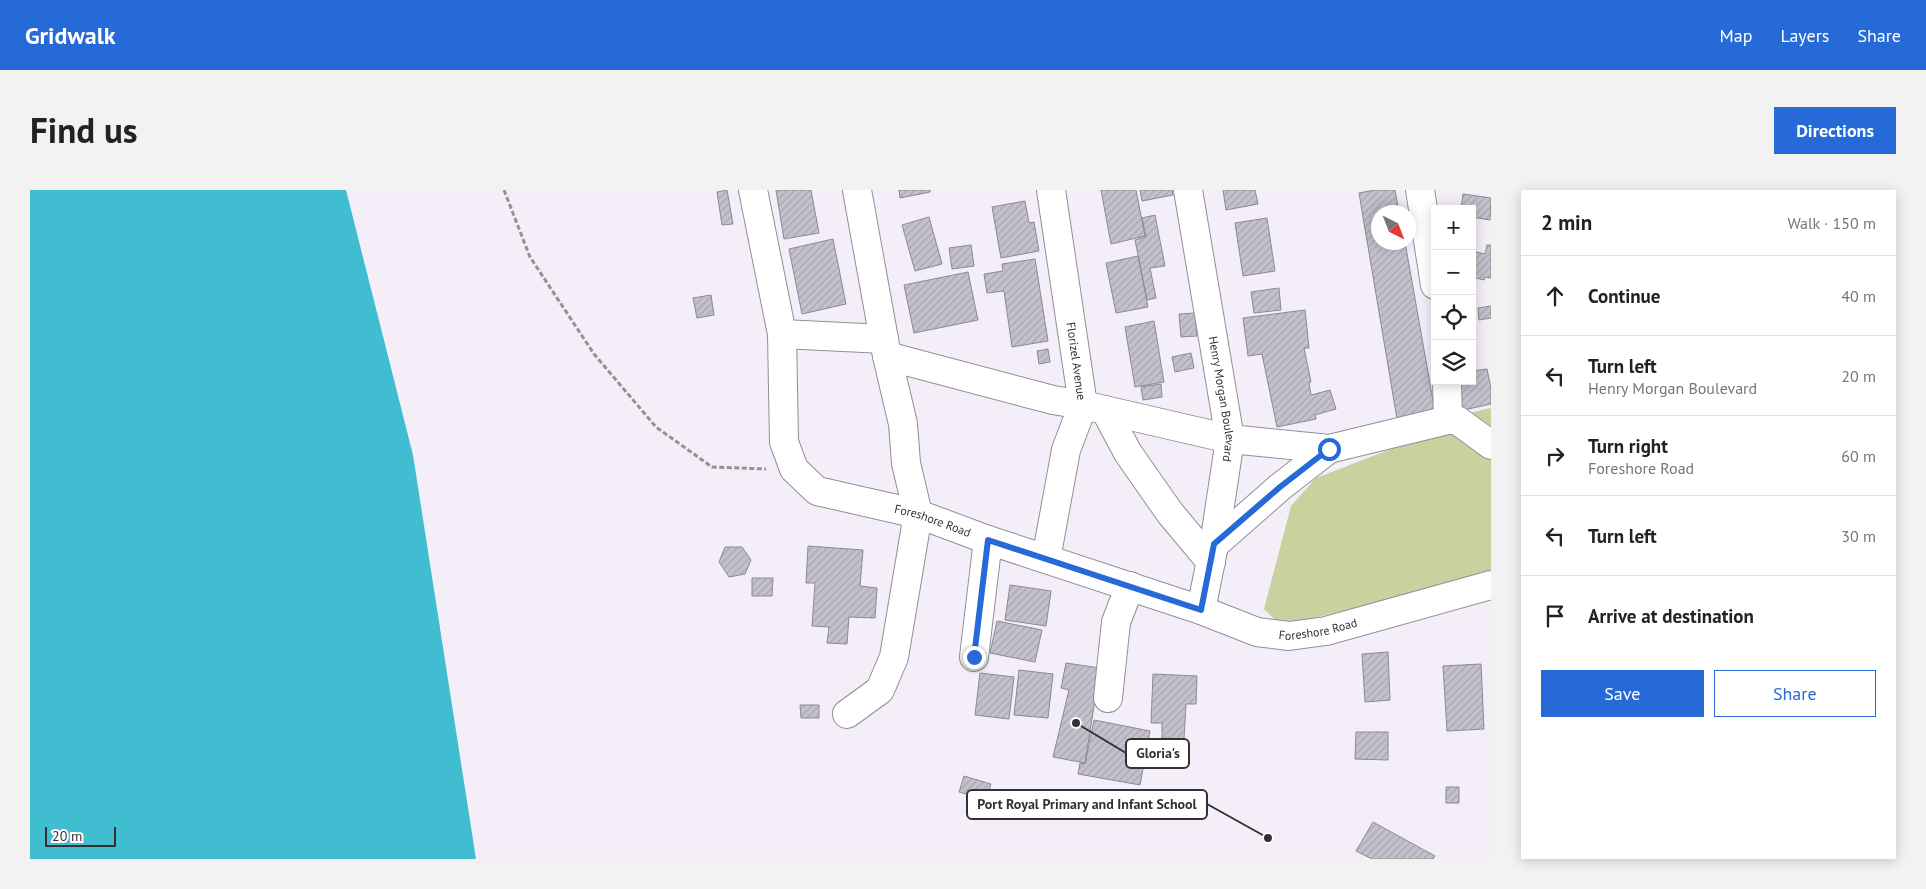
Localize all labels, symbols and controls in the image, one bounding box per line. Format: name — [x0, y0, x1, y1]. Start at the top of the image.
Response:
text: Gridwalk — [25, 20, 115, 51]
text: Map — [1720, 24, 1752, 47]
text: Layers — [1780, 24, 1829, 47]
text: Share — [1857, 24, 1901, 47]
text: Find us — [30, 107, 138, 153]
button: Directions — [1774, 107, 1896, 154]
north arrow — [1371, 205, 1416, 250]
map controls — [1431, 205, 1476, 385]
button: + — [1431, 205, 1476, 250]
text: 2 min — [1541, 209, 1592, 236]
text: Walk · 150 m — [1787, 213, 1876, 233]
button: − — [1431, 250, 1476, 295]
icon: ahead — [1541, 282, 1569, 310]
text: Continue — [1588, 284, 1660, 308]
text: 40 m — [1841, 286, 1876, 306]
button: locate — [1431, 295, 1476, 340]
street label: Florizel Avenue — [1064, 321, 1089, 401]
street label: Henry Morgan Boulevard — [1206, 335, 1238, 463]
button: layers — [1431, 340, 1476, 385]
text: Turn left — [1588, 354, 1657, 378]
icon: left — [1541, 362, 1569, 390]
text: 20 m — [1841, 366, 1876, 386]
text: Henry Morgan Boulevard — [1588, 378, 1757, 398]
text: Turn right — [1588, 434, 1668, 458]
route start — [1318, 438, 1341, 461]
icon: right — [1541, 442, 1569, 470]
text: 60 m — [1841, 446, 1876, 466]
text: Foreshore Road — [1588, 458, 1694, 478]
street label: Foreshore Road — [893, 501, 973, 540]
icon: left — [1541, 522, 1569, 550]
text: Turn left — [1588, 524, 1657, 548]
text: 30 m — [1841, 526, 1876, 546]
icon: arrive — [1541, 602, 1569, 630]
text: Arrive at destination — [1588, 604, 1754, 628]
street label: Foreshore Road — [1278, 615, 1359, 643]
route end — [963, 646, 986, 669]
button: Save — [1541, 670, 1704, 717]
button: Share — [1714, 670, 1876, 717]
callout: Gloria's — [1126, 739, 1189, 768]
text: Gloria's — [1136, 744, 1180, 762]
callout: Port Royal Primary and Infant School — [967, 790, 1207, 819]
text: Port Royal Primary and Infant School — [977, 795, 1198, 813]
scale bar — [45, 824, 116, 847]
text: 20 m — [52, 827, 82, 845]

